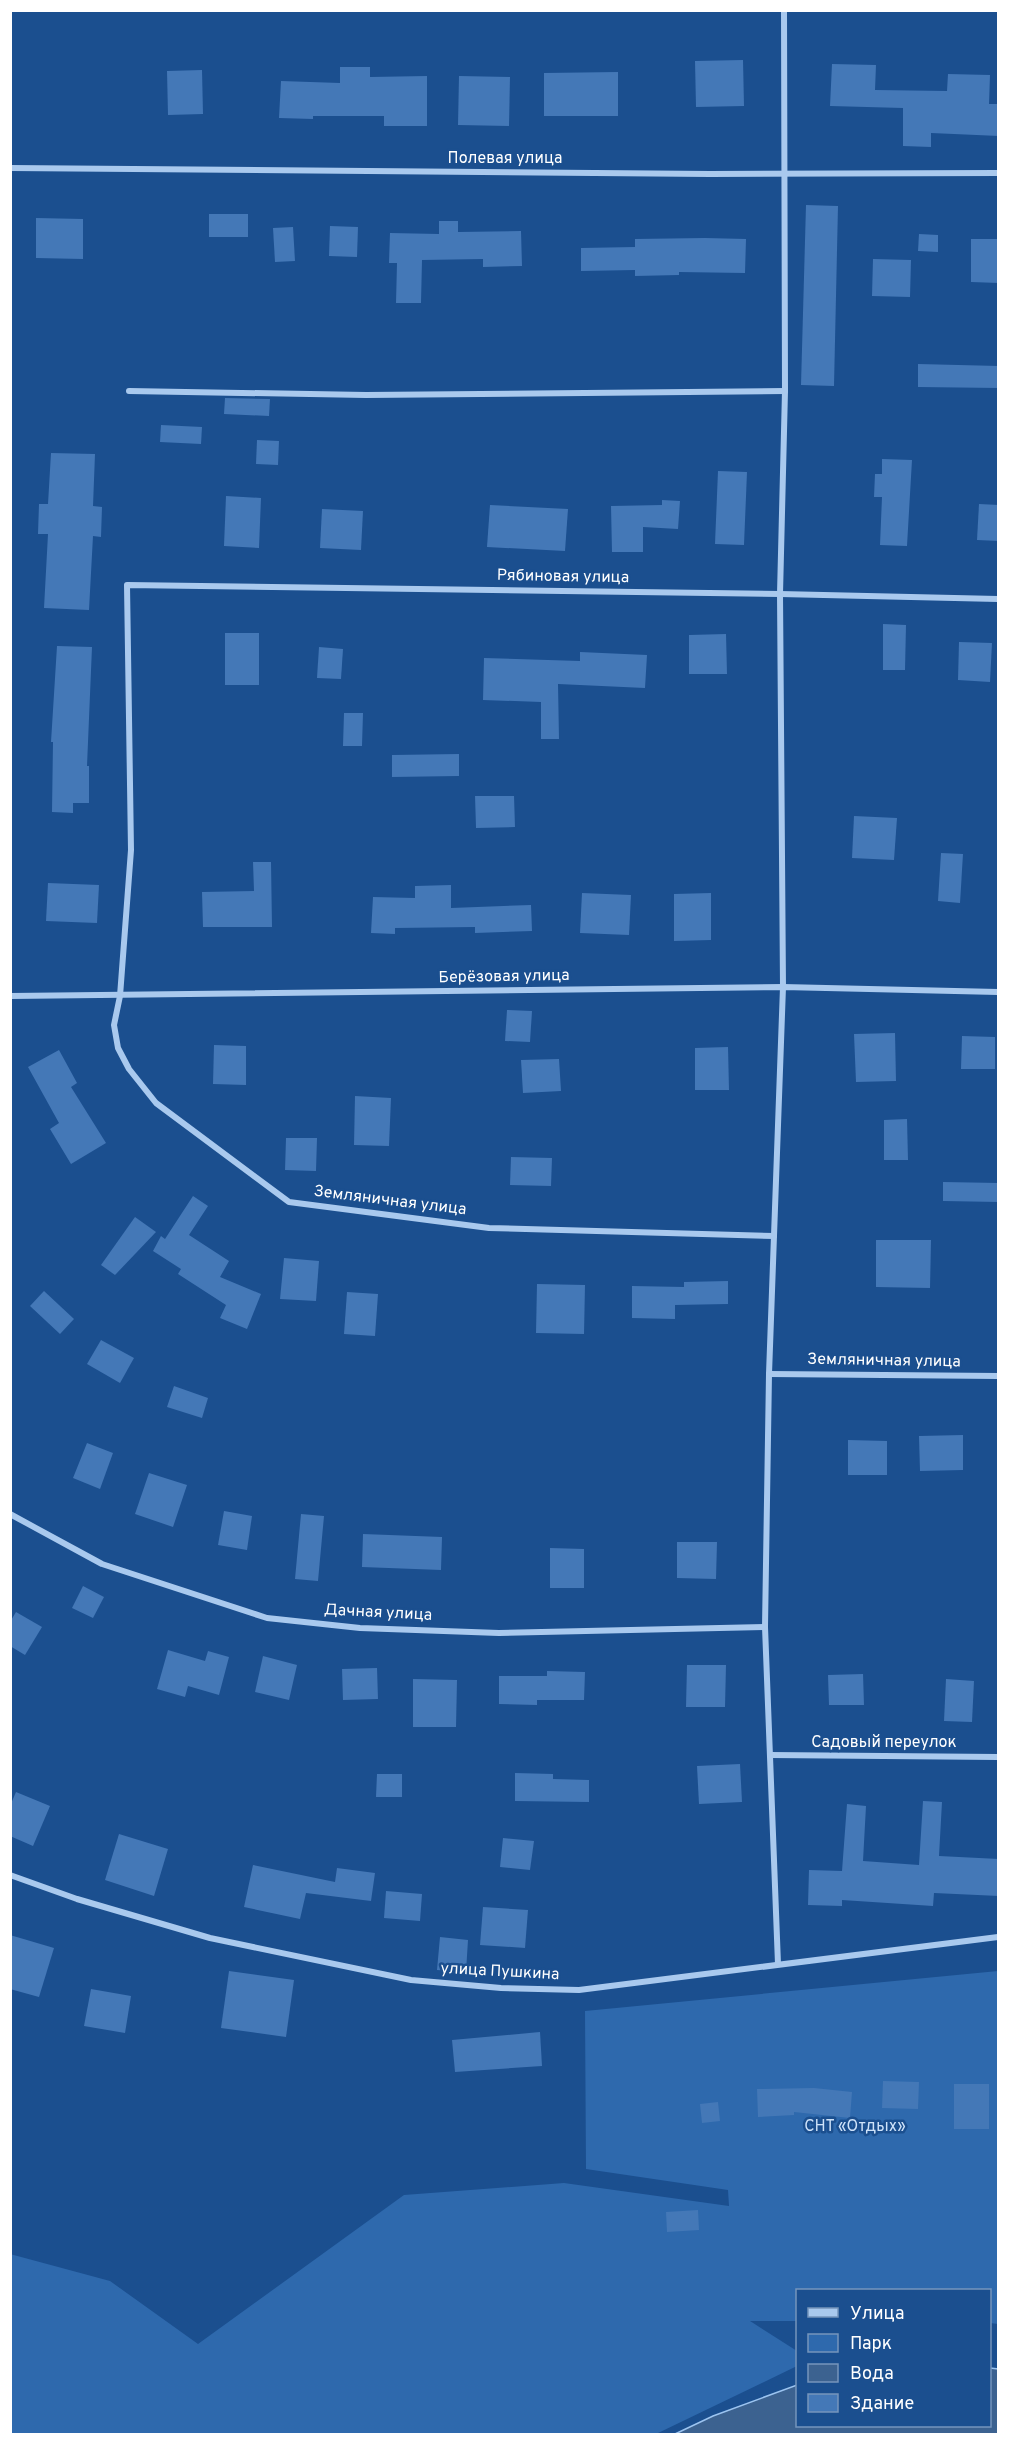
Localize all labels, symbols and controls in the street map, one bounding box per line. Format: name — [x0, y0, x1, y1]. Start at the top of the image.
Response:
street label: Полевая улица — [448, 149, 562, 169]
street label: Рябиновая улица — [497, 566, 629, 588]
street label: Берёзовая улица — [438, 966, 570, 988]
street label: Земляничная улица — [313, 1182, 467, 1220]
street label: Земляничная улица — [807, 1350, 961, 1372]
street label: Дачная улица — [323, 1600, 433, 1626]
street label: Садовый переулок — [811, 1733, 957, 1753]
street label: улица Пушкина — [440, 1959, 560, 1985]
park label: СНТ «Отдых» — [804, 2117, 906, 2137]
legend — [796, 2289, 991, 2427]
text: Улица — [850, 2303, 904, 2326]
text: Парк — [850, 2333, 892, 2356]
text: Вода — [850, 2363, 894, 2386]
text: Здание — [850, 2393, 914, 2416]

